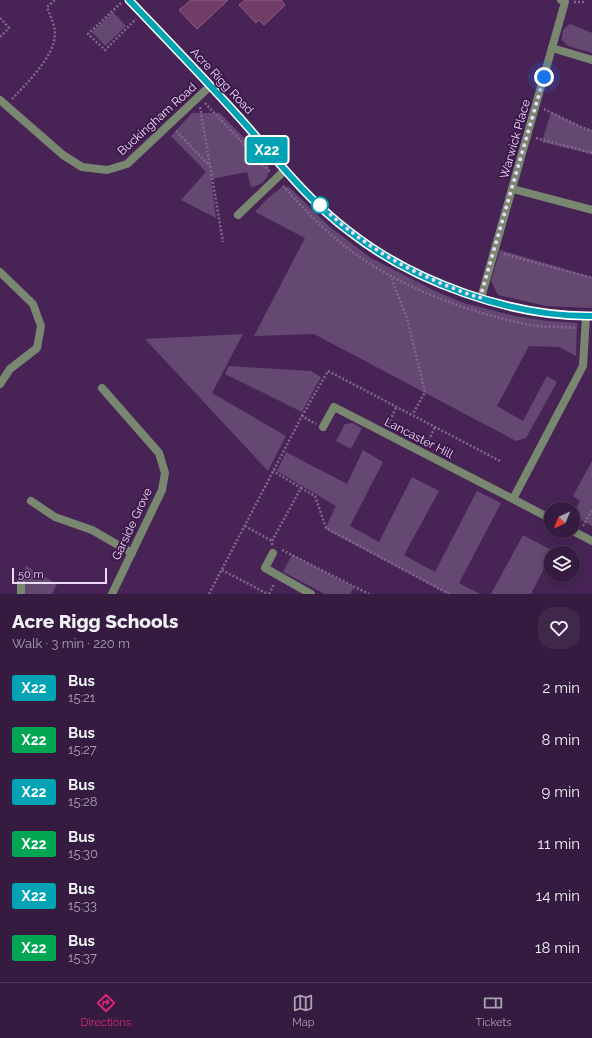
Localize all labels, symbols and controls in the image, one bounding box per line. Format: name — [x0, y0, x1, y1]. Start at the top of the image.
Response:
street label: Acre Rigg Road — [188, 45, 256, 117]
your location — [534, 67, 554, 87]
street label: Buckingham Road — [115, 80, 199, 158]
street label: Warwick Place — [497, 98, 533, 180]
line badge: X22 — [244, 137, 290, 163]
text: X22 — [255, 142, 279, 158]
unlabelled marker — [311, 196, 329, 214]
street label: Lancaster Hill — [382, 415, 456, 462]
street label: Garside Grove — [109, 486, 155, 562]
north arrow — [544, 502, 580, 538]
map controls — [544, 502, 580, 582]
button: layers — [544, 546, 580, 582]
scale bar — [12, 566, 107, 585]
text: 50 m — [18, 568, 44, 581]
button: heart — [538, 607, 580, 649]
text: Acre Rigg Schools — [12, 610, 178, 632]
text: Walk · 3 min · 220 m — [12, 636, 130, 651]
text: Bus — [68, 672, 95, 690]
text: 2 min — [543, 679, 580, 697]
text: X22 — [22, 680, 46, 696]
text: 15:21 — [68, 690, 95, 705]
text: Bus — [68, 724, 95, 742]
text: 8 min — [541, 731, 580, 749]
text: X22 — [22, 732, 46, 748]
text: 15:27 — [68, 742, 97, 757]
text: Bus — [68, 776, 95, 794]
text: 9 min — [542, 783, 580, 801]
text: X22 — [22, 784, 46, 800]
text: 15:28 — [68, 794, 98, 809]
text: Bus — [68, 828, 95, 846]
text: 11 min — [538, 835, 580, 853]
text: X22 — [22, 836, 46, 852]
text: 15:30 — [68, 846, 98, 861]
text: Bus — [68, 880, 95, 898]
text: 14 min — [536, 887, 580, 905]
text: X22 — [22, 888, 46, 904]
text: 15:33 — [68, 898, 97, 913]
text: Bus — [68, 932, 95, 950]
text: 18 min — [535, 939, 580, 957]
text: X22 — [22, 940, 46, 956]
text: 15:37 — [68, 950, 97, 965]
tab: Directions — [80, 992, 131, 1029]
tab: Map — [292, 992, 315, 1029]
tab: Tickets — [475, 992, 512, 1029]

